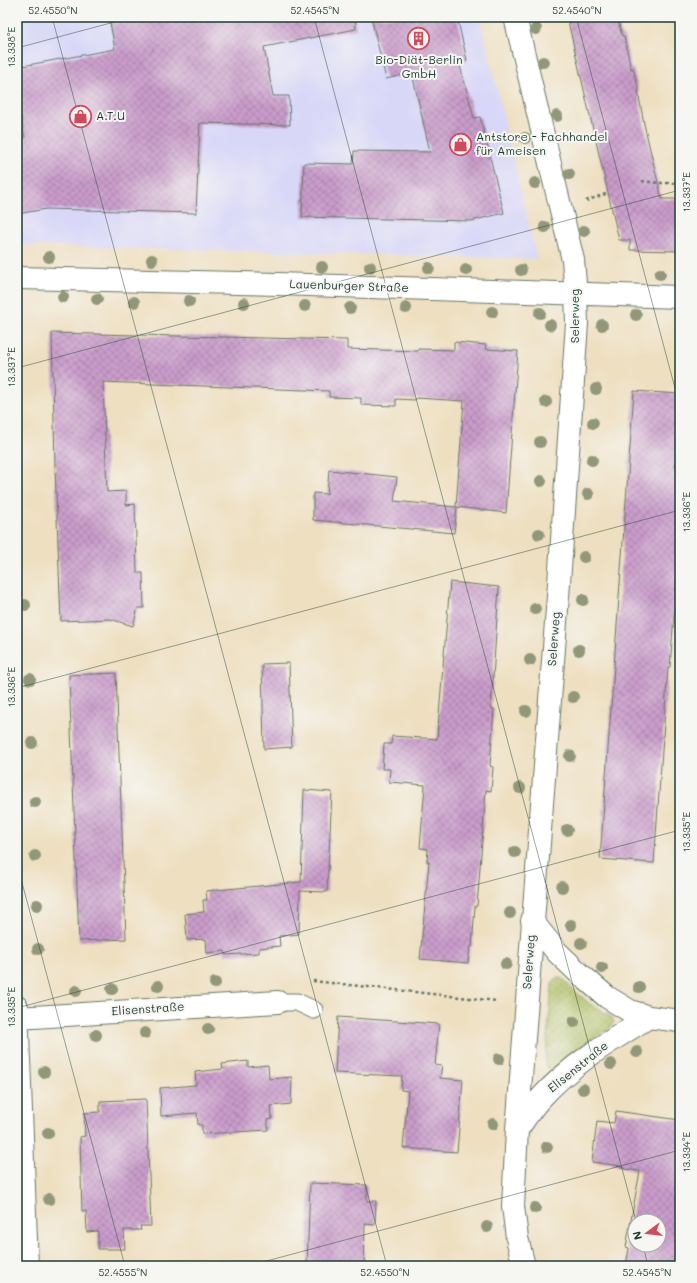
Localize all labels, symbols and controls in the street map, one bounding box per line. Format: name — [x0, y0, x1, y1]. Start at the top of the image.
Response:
text: 52.4550°N — [28, 3, 78, 17]
text: 52.4545°N — [291, 3, 340, 17]
text: 52.4540°N — [552, 3, 602, 17]
text: 13.338°E — [4, 26, 18, 67]
building icon: Bio-Diät-Berlin GmbH — [406, 26, 432, 52]
place label: Bio-Diät-Berlin GmbH — [375, 51, 463, 81]
shop icon: A.T.U — [68, 103, 94, 129]
place label: A.T.U — [96, 107, 125, 123]
place label: Antstore - Fachhandel für Ameisen — [476, 128, 608, 158]
shop icon: Antstore - Fachhandel für Ameisen — [448, 131, 474, 157]
text: 13.337°E — [679, 172, 693, 212]
street label: Lauenburger Straße — [289, 275, 409, 295]
street label: Selerweg — [566, 289, 582, 343]
text: 13.337°E — [4, 347, 18, 387]
text: 13.336°E — [679, 491, 693, 532]
street label: Selerweg — [543, 611, 563, 667]
text: 13.336°E — [4, 666, 18, 707]
text: 13.335°E — [679, 812, 693, 852]
street label: Selerweg — [518, 934, 538, 990]
text: 13.335°E — [4, 987, 18, 1027]
street label: Elisenstraße — [111, 997, 185, 1019]
street label: Elisenstraße — [544, 1037, 611, 1095]
text: 13.334°E — [679, 1132, 693, 1172]
north arrow — [627, 1213, 667, 1253]
text: N — [629, 1230, 645, 1242]
text: 52.4555°N — [99, 1265, 147, 1279]
text: 52.4550°N — [360, 1265, 410, 1279]
text: 52.4545°N — [623, 1265, 672, 1279]

